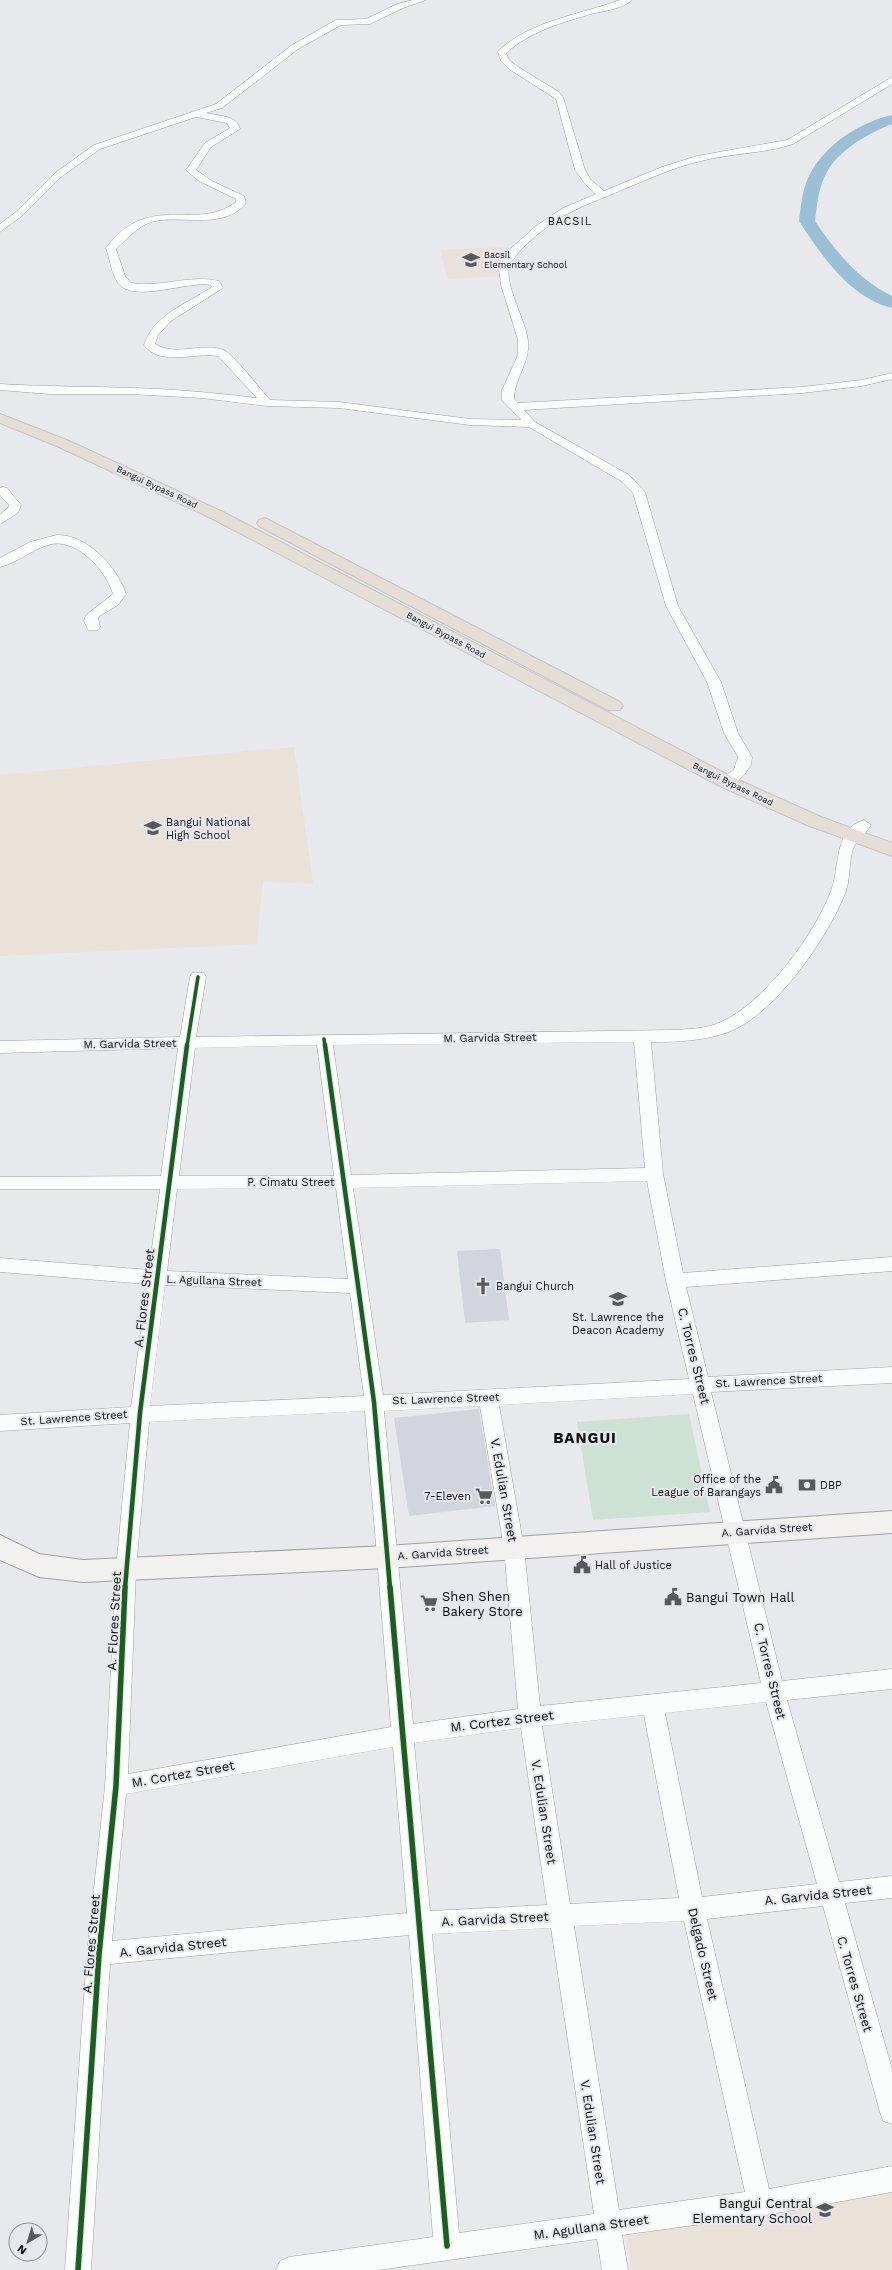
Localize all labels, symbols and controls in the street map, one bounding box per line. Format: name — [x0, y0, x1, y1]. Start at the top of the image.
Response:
district label: BACSIL — [548, 215, 592, 228]
school or university icon: Bacsil Elementary School — [461, 250, 481, 270]
place label: Bacsil Elementary School — [484, 250, 567, 270]
street label: Bangui Bypass Road — [115, 464, 199, 510]
street label: Bangui Bypass Road — [405, 610, 487, 660]
street label: Bangui Bypass Road — [691, 760, 775, 808]
place label: Bangui National High School — [166, 816, 251, 842]
school or university icon: Bangui National High School — [143, 818, 163, 838]
street label: M. Garvida Street — [443, 1031, 537, 1045]
street label: M. Garvida Street — [83, 1037, 177, 1051]
street label: P. Cimatu Street — [247, 1176, 335, 1189]
street label: A. Flores Street — [131, 1247, 158, 1348]
street label: L. Agullana Street — [166, 1273, 262, 1289]
church icon: Bangui Church — [473, 1276, 493, 1296]
place label: Bangui Church — [496, 1280, 574, 1293]
school or university icon: St. Lawrence the Deacon Academy — [608, 1289, 628, 1309]
street label: C. Torres Street — [675, 1306, 713, 1406]
place label: St. Lawrence the Deacon Academy — [572, 1311, 664, 1337]
street label: St. Lawrence Street — [715, 1372, 823, 1390]
street label: St. Lawrence Street — [392, 1391, 500, 1407]
street label: St. Lawrence Street — [20, 1408, 128, 1428]
district label: BANGUI — [553, 1429, 617, 1447]
street label: V. Edulian Street — [487, 1437, 521, 1544]
place label: Office of the League of Barangays — [651, 1473, 761, 1499]
public building icon: Office of the League of Barangays — [764, 1475, 784, 1495]
bank icon: DBP — [797, 1475, 817, 1495]
place label: DBP — [820, 1479, 842, 1492]
supermarket icon: 7-Eleven — [474, 1486, 494, 1506]
place label: 7-Eleven — [424, 1490, 471, 1503]
street label: A. Garvida Street — [721, 1520, 813, 1540]
street label: A. Garvida Street — [397, 1543, 489, 1563]
public building icon: Hall of Justice — [572, 1555, 592, 1575]
place label: Hall of Justice — [595, 1559, 672, 1572]
street label: A. Flores Street — [104, 1570, 124, 1671]
public building icon: Bangui Town Hall — [663, 1587, 683, 1607]
place label: Shen Shen Bakery Store — [442, 1589, 523, 1619]
place label: Bangui Town Hall — [686, 1590, 795, 1605]
supermarket icon: Shen Shen Bakery Store — [419, 1593, 439, 1613]
street label: C. Torres Street — [751, 1621, 789, 1721]
street label: M. Cortez Street — [449, 1707, 555, 1735]
street label: M. Cortez Street — [130, 1757, 236, 1790]
street label: V. Edulian Street — [528, 1759, 560, 1866]
street label: A. Garvida Street — [764, 1882, 873, 1908]
street label: A. Flores Street — [79, 1893, 103, 1994]
street label: Delgado Street — [685, 1906, 721, 2002]
street label: A. Garvida Street — [441, 1909, 550, 1929]
street label: A. Garvida Street — [119, 1934, 228, 1960]
street label: C. Torres Street — [834, 1934, 876, 2034]
street label: V. Edulian Street — [577, 2079, 609, 2186]
place label: Bangui Central Elementary School — [692, 2196, 812, 2226]
school or university icon: Bangui Central Elementary School — [815, 2200, 835, 2220]
street label: M. Agullana Street — [533, 2211, 650, 2242]
north arrow — [8, 2222, 48, 2262]
text: N — [15, 2242, 29, 2257]

